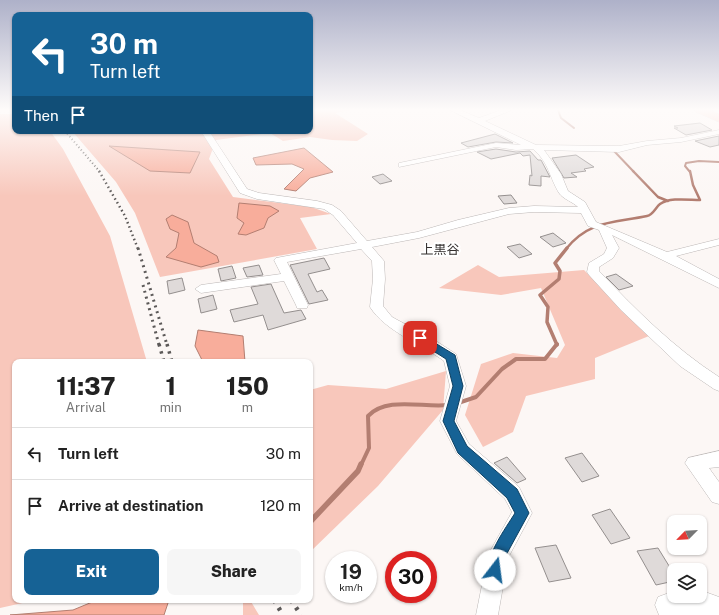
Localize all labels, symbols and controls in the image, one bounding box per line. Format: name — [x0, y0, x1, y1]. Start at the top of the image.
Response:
text: 30 m — [90, 27, 158, 60]
icon: left — [24, 28, 76, 80]
text: Turn left — [90, 61, 160, 82]
icon: arrive — [67, 104, 89, 126]
text: Then — [24, 107, 59, 124]
district label: 上黒谷 — [420, 242, 460, 257]
pin — [403, 321, 437, 355]
icon: arrive — [409, 327, 431, 349]
text: 11:37 — [56, 372, 115, 400]
text: 1 — [165, 372, 176, 400]
text: 150 — [226, 372, 269, 400]
text: Arrival — [66, 400, 106, 415]
text: min — [160, 400, 182, 415]
text: m — [242, 400, 253, 415]
icon: left — [24, 443, 46, 465]
text: Turn left — [58, 445, 119, 462]
text: 30 m — [266, 445, 301, 462]
icon: arrive — [24, 495, 46, 517]
text: Arrive at destination — [58, 497, 203, 514]
text: 120 m — [260, 497, 301, 514]
north arrow — [667, 515, 707, 555]
map controls — [667, 515, 707, 603]
button: Exit — [24, 549, 159, 595]
button: Share — [167, 549, 301, 595]
position arrow — [474, 549, 516, 591]
speed limit sign: 30 — [385, 551, 437, 603]
text: 19 — [340, 560, 362, 584]
button: layers — [667, 563, 707, 603]
text: km/h — [339, 581, 363, 593]

